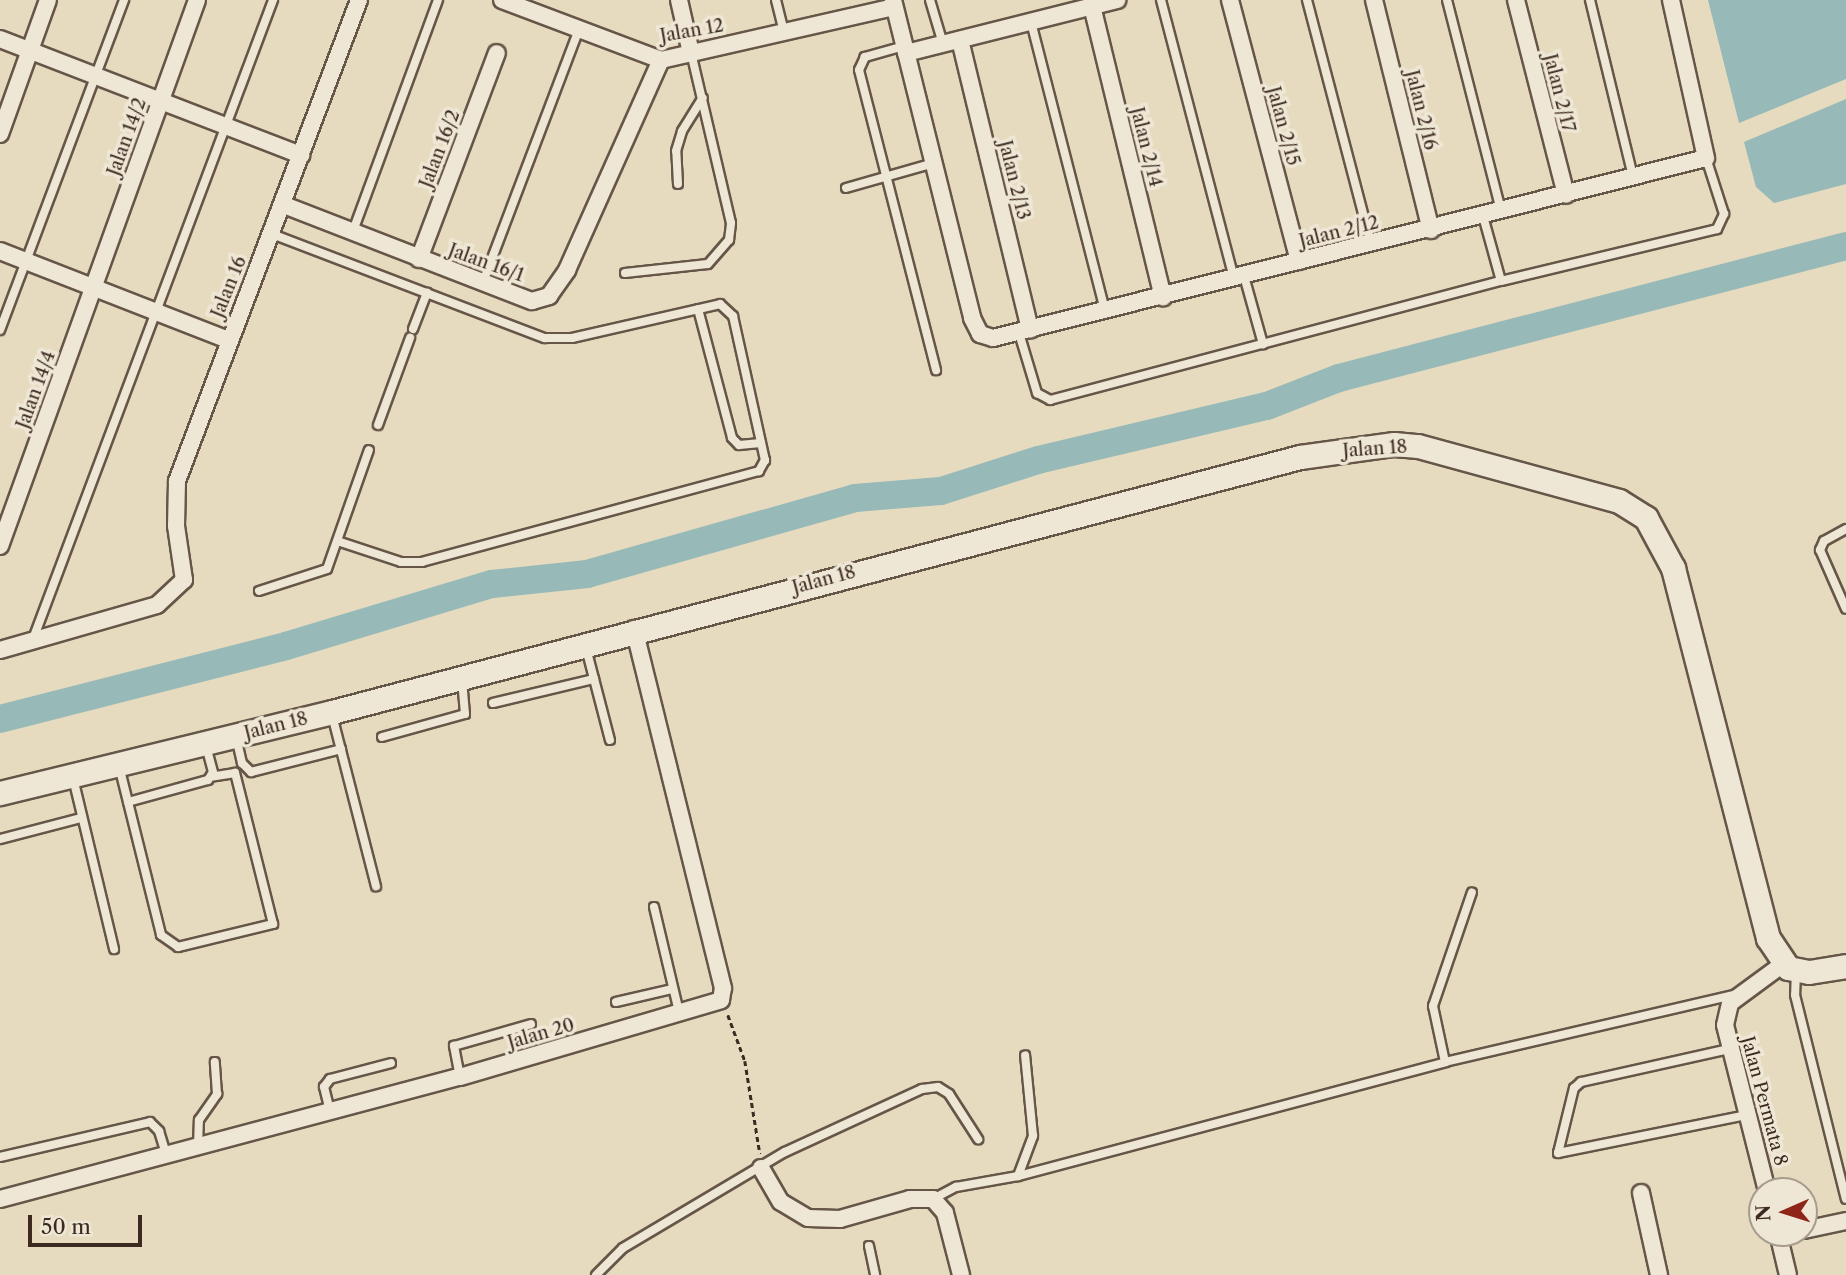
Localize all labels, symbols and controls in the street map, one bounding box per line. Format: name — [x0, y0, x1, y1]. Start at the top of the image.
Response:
street label: Jalan 12 — [658, 15, 726, 47]
street label: Jalan 2/17 — [1539, 52, 1579, 134]
street label: Jalan 2/16 — [1401, 68, 1441, 152]
street label: Jalan 2/15 — [1262, 84, 1304, 168]
street label: Jalan 14/2 — [103, 95, 151, 179]
street label: Jalan 2/14 — [1126, 105, 1166, 189]
street label: Jalan 16/2 — [415, 107, 465, 191]
street label: Jalan 2/13 — [994, 138, 1034, 222]
street label: Jalan 2/12 — [1297, 212, 1381, 252]
street label: Jalan 16/1 — [445, 239, 527, 287]
street label: Jalan 16 — [207, 253, 251, 321]
street label: Jalan 14/4 — [12, 348, 60, 432]
street label: Jalan 18 — [1342, 436, 1408, 462]
street label: Jalan 18 — [790, 561, 858, 599]
street label: Jalan 18 — [242, 708, 310, 744]
street label: Jalan 20 — [505, 1014, 577, 1054]
street label: Jalan Permata 8 — [1736, 1034, 1792, 1168]
north arrow — [1748, 1177, 1818, 1247]
scale bar — [32, 1202, 145, 1246]
text: N — [1752, 1204, 1775, 1222]
text: 50 m — [41, 1214, 91, 1239]

